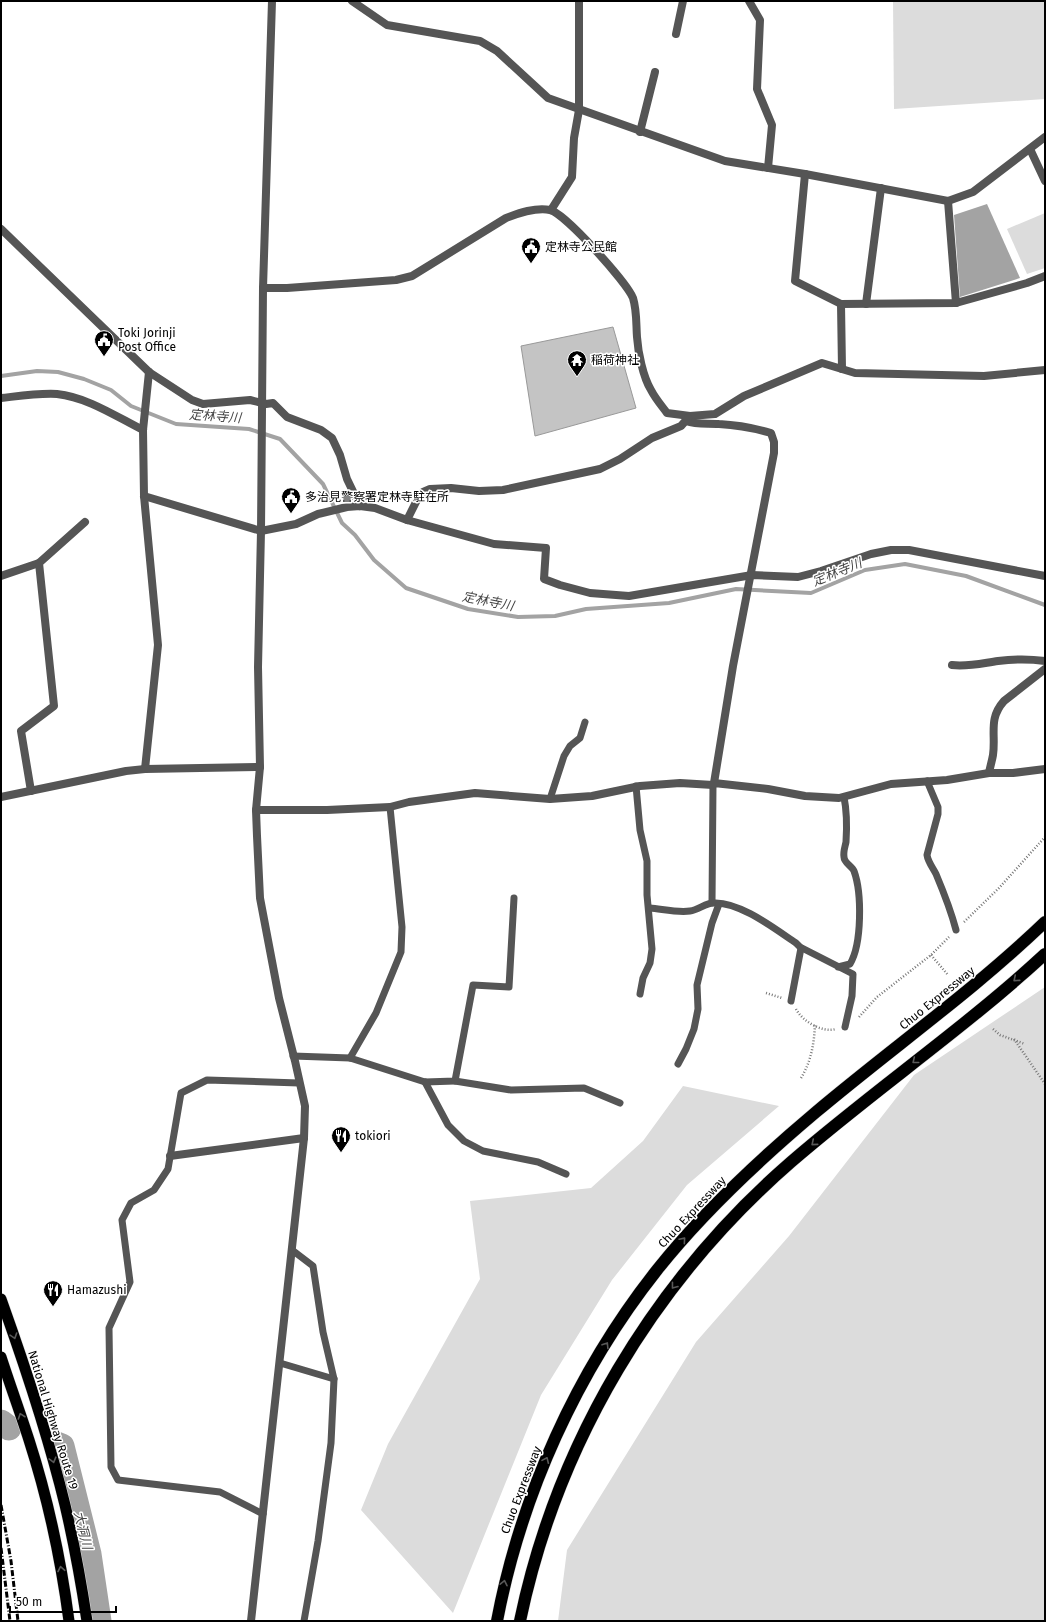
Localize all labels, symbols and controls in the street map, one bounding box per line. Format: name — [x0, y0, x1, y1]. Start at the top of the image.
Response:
public building icon: 定林寺公民館 — [520, 236, 542, 264]
place label: 定林寺公民館 — [545, 240, 617, 254]
place label: Toki Jorinji Post Office — [118, 326, 176, 354]
public building icon: Toki Jorinji Post Office — [93, 329, 115, 357]
temple icon: 稲荷神社 — [566, 349, 588, 377]
place label: 稲荷神社 — [591, 353, 639, 367]
water label: 定林寺川 — [189, 407, 243, 425]
public building icon: 多治見警察署定林寺駐在所 — [280, 486, 302, 514]
place label: 多治見警察署定林寺駐在所 — [305, 490, 449, 504]
water label: 定林寺川 — [810, 555, 866, 589]
water label: 定林寺川 — [461, 589, 517, 614]
street label: Chuo Expressway — [897, 963, 977, 1033]
one-way arrow — [1013, 975, 1020, 982]
one-way arrow — [912, 1057, 919, 1064]
restaurant icon: tokiori — [330, 1125, 352, 1153]
place label: tokiori — [355, 1129, 391, 1143]
one-way arrow — [811, 1139, 818, 1146]
street label: Chuo Expressway — [655, 1173, 729, 1251]
one-way arrow — [679, 1238, 686, 1245]
restaurant icon: Hamazushi — [42, 1279, 64, 1307]
one-way arrow — [672, 1281, 679, 1288]
place label: Hamazushi — [67, 1283, 127, 1297]
one-way arrow — [9, 1332, 18, 1339]
one-way arrow — [601, 1342, 609, 1349]
street label: National Highway Route 19 — [25, 1349, 81, 1491]
one-way arrow — [17, 1413, 26, 1420]
street label: Chuo Expressway — [498, 1444, 544, 1536]
one-way arrow — [48, 1456, 57, 1463]
one-way arrow — [541, 1456, 549, 1464]
water label: 大洞川 — [71, 1509, 95, 1553]
one-way arrow — [57, 1566, 66, 1572]
one-way arrow — [500, 1580, 508, 1586]
scale bar — [10, 1588, 116, 1614]
text: 50 m — [16, 1595, 42, 1609]

